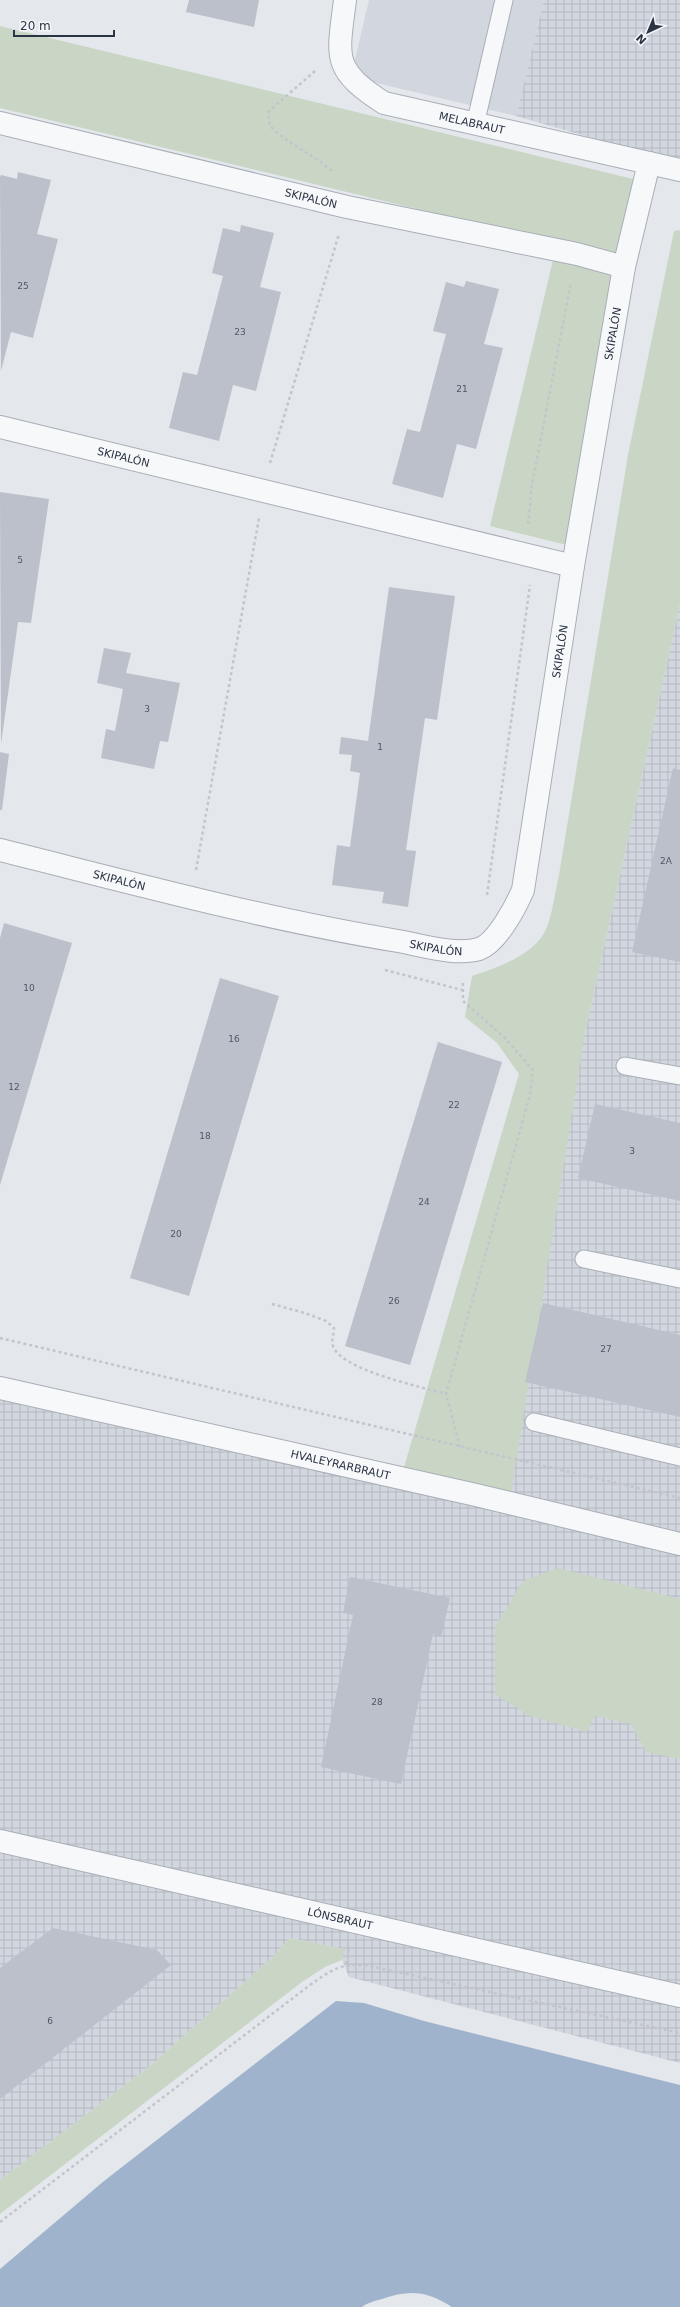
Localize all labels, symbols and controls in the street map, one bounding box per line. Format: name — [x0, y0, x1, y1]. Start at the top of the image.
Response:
scale bar — [14, 12, 114, 38]
north arrow — [628, 12, 668, 52]
text: 20 m — [20, 19, 51, 33]
text: N — [634, 31, 649, 47]
street label: MELABRAUT — [438, 109, 507, 137]
street label: SKIPALÓN — [283, 186, 339, 211]
house number: 25 — [17, 281, 29, 291]
street label: SKIPALÓN — [602, 306, 624, 361]
house number: 23 — [234, 327, 246, 337]
house number: 21 — [456, 384, 468, 394]
street label: SKIPALÓN — [96, 444, 151, 470]
house number: 5 — [17, 555, 23, 565]
street label: SKIPALÓN — [549, 624, 570, 679]
house number: 3 — [144, 704, 150, 714]
house number: 1 — [377, 742, 383, 752]
house number: 2A — [660, 856, 673, 866]
street label: SKIPALÓN — [92, 867, 147, 893]
street label: SKIPALÓN — [408, 937, 463, 958]
house number: 10 — [23, 983, 35, 993]
house number: 16 — [228, 1034, 240, 1044]
house number: 12 — [8, 1082, 20, 1092]
house number: 22 — [448, 1100, 460, 1110]
house number: 18 — [199, 1131, 211, 1141]
house number: 3 — [629, 1146, 635, 1156]
house number: 24 — [418, 1197, 430, 1207]
house number: 20 — [170, 1229, 182, 1239]
house number: 26 — [388, 1296, 400, 1306]
house number: 27 — [600, 1344, 612, 1354]
street label: HVALEYRARBRAUT — [289, 1447, 392, 1482]
house number: 28 — [371, 1697, 383, 1707]
street label: LÓNSBRAUT — [306, 1905, 375, 1932]
house number: 6 — [47, 2016, 53, 2026]

